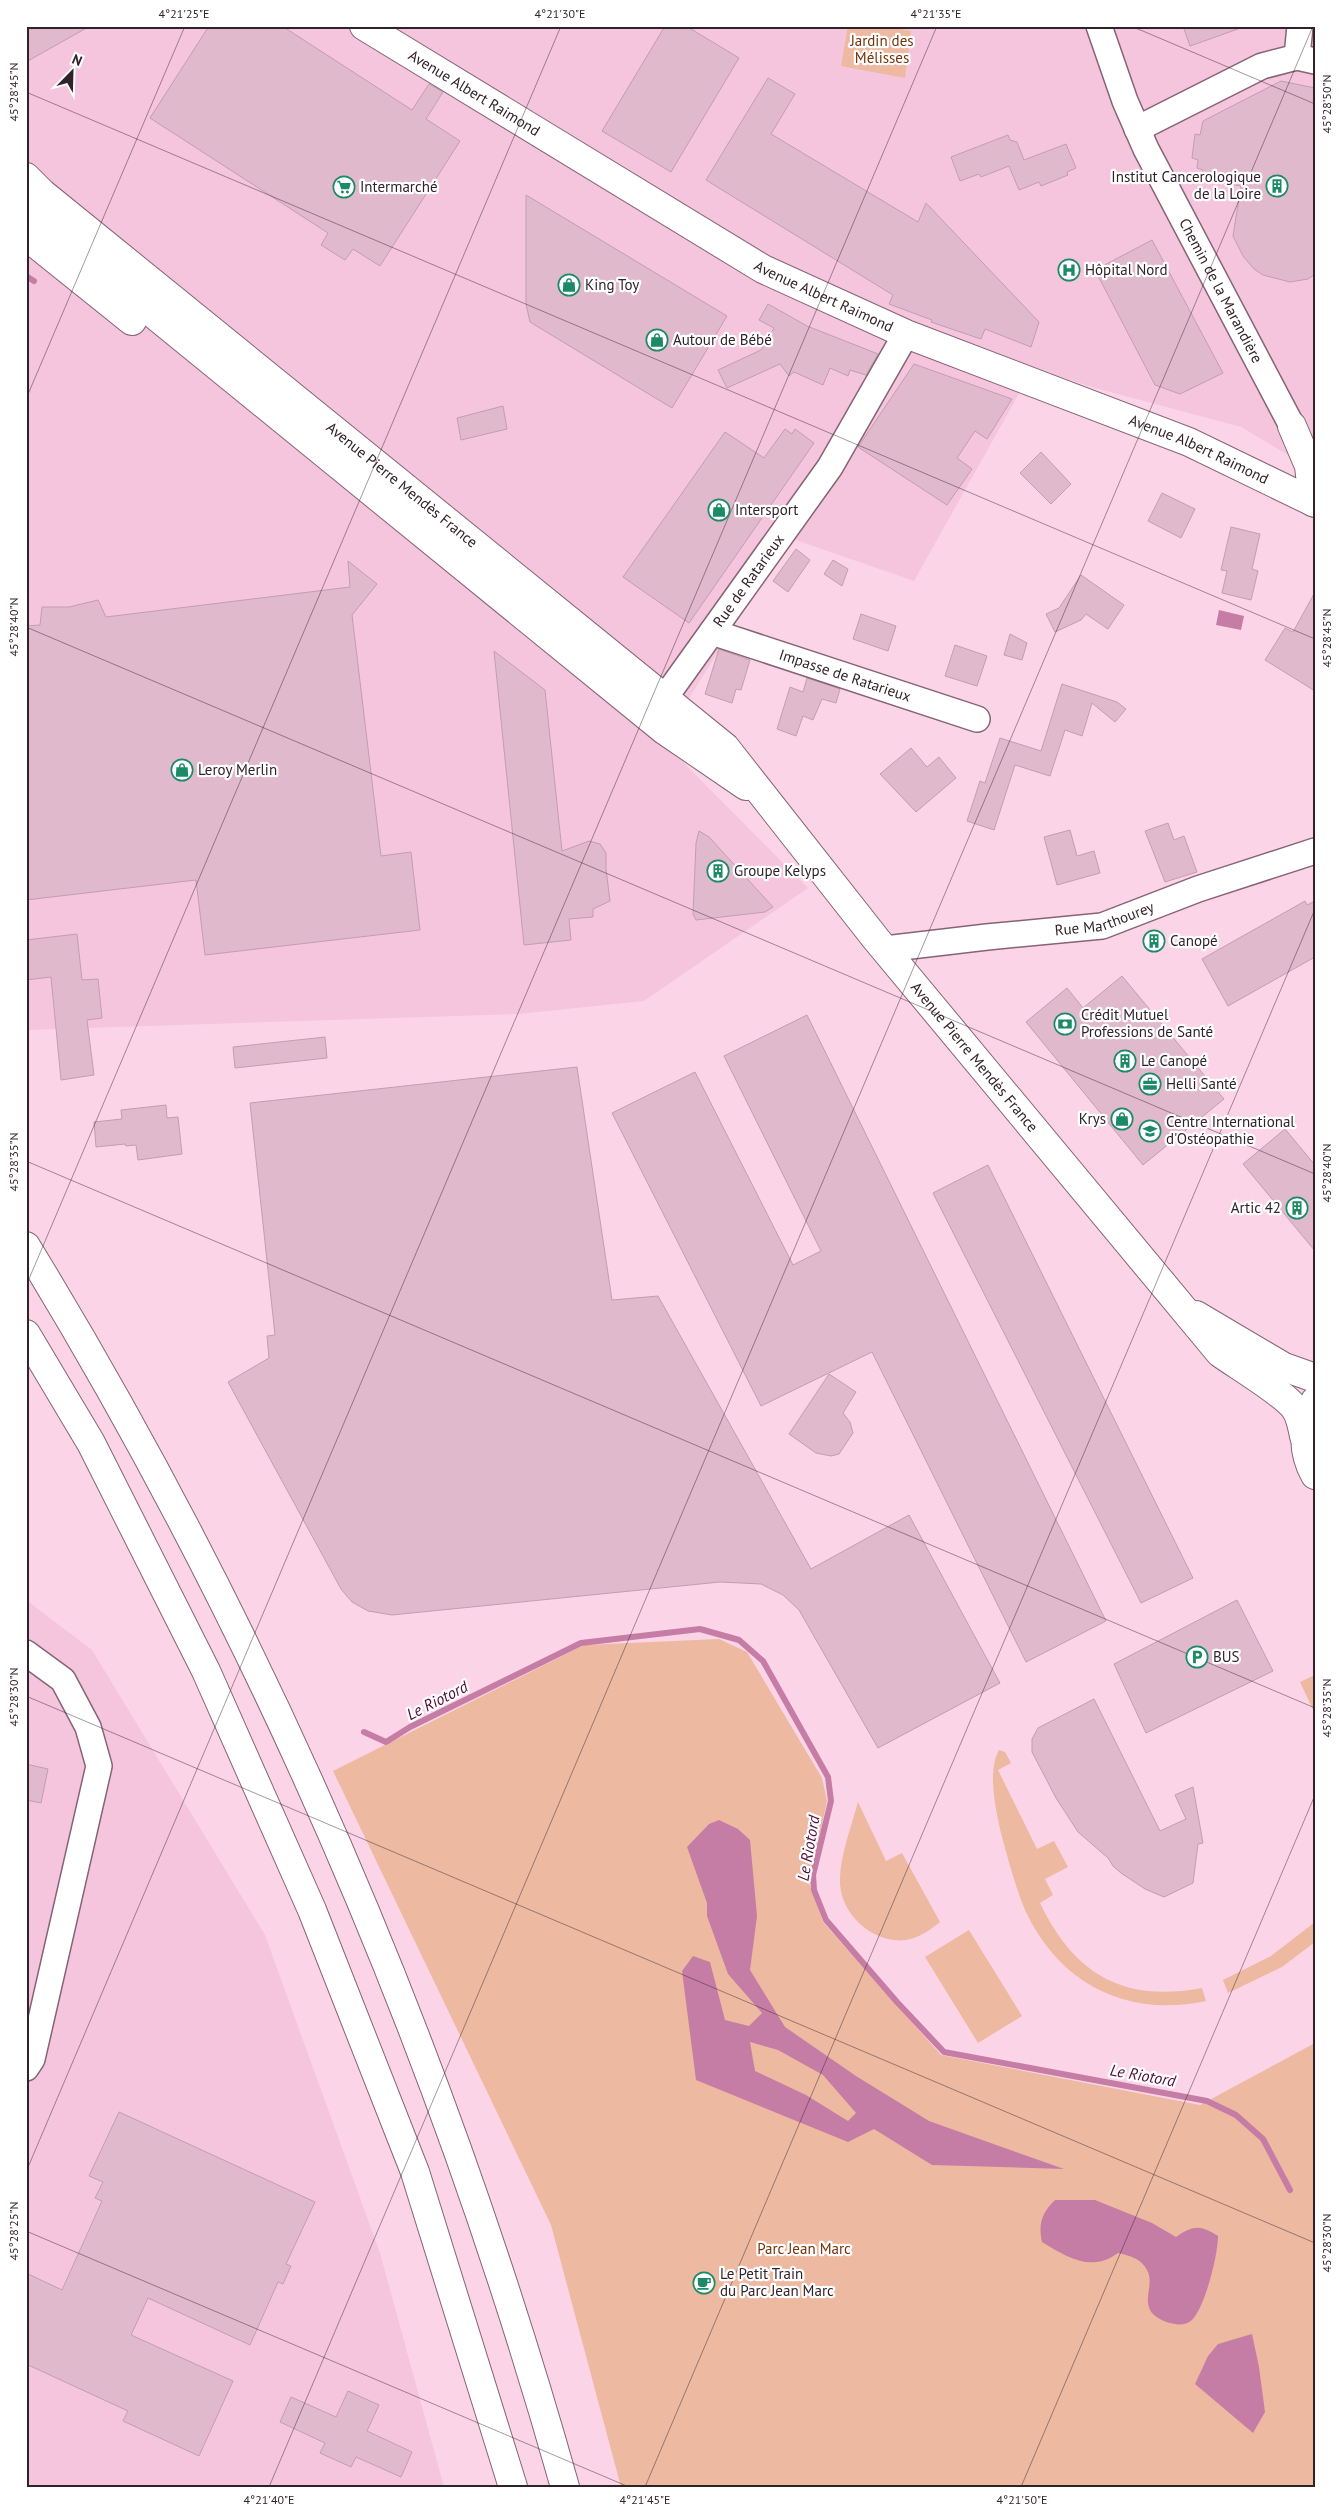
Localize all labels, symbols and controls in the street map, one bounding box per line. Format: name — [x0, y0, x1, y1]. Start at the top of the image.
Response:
text: 4°21'25"E — [159, 6, 209, 21]
text: 4°21'30"E — [535, 6, 585, 21]
text: 4°21'35"E — [911, 6, 961, 21]
park label: Jardin des Mélisses — [849, 31, 914, 67]
street label: Avenue Albert Raimond — [405, 45, 544, 140]
north arrow — [48, 48, 98, 98]
text: N — [69, 50, 85, 70]
text: 45°28'45"N — [6, 62, 21, 122]
text: 45°28'50"N — [1319, 74, 1334, 134]
place label: Institut Cancerologique de la Loire — [1111, 167, 1261, 203]
building icon: Institut Cancerologique de la Loire — [1265, 174, 1289, 198]
supermarket icon: Intermarché — [332, 175, 356, 199]
place label: Intermarché — [360, 177, 438, 196]
street label: Chemin de la Marandière — [1175, 215, 1267, 366]
street label: Avenue Albert Raimond — [751, 256, 897, 336]
hospital icon: Hôpital Nord — [1057, 258, 1081, 282]
place label: Hôpital Nord — [1085, 260, 1167, 279]
shop icon: King Toy — [557, 273, 581, 297]
place label: King Toy — [585, 275, 639, 294]
shop icon: Autour de Bébé — [645, 328, 669, 352]
place label: Autour de Bébé — [673, 330, 772, 349]
street label: Avenue Albert Raimond — [1126, 410, 1272, 488]
street label: Avenue Pierre Mendès France — [323, 418, 482, 551]
shop icon: Intersport — [707, 498, 731, 522]
place label: Intersport — [735, 500, 798, 519]
street label: Rue de Ratarieux — [709, 530, 788, 630]
text: 45°28'40"N — [6, 597, 21, 657]
text: 45°28'45"N — [1319, 608, 1334, 668]
street label: Impasse de Ratarieux — [777, 645, 914, 706]
shop icon: Leroy Merlin — [170, 758, 194, 782]
place label: Leroy Merlin — [198, 760, 277, 779]
building icon: Groupe Kelyps — [706, 859, 730, 883]
place label: Groupe Kelyps — [734, 861, 826, 880]
street label: Rue Marthourey — [1054, 897, 1156, 939]
building icon: Canopé — [1142, 929, 1166, 953]
place label: Canopé — [1170, 931, 1218, 950]
street label: Avenue Pierre Mendès France — [907, 978, 1042, 1136]
place label: Crédit Mutuel Professions de Santé — [1081, 1005, 1213, 1041]
bank icon: Crédit Mutuel Professions de Santé — [1053, 1012, 1077, 1036]
building icon: Le Canopé — [1113, 1049, 1137, 1073]
place label: Le Canopé — [1141, 1051, 1207, 1070]
office icon: Helli Santé — [1138, 1072, 1162, 1096]
place label: Helli Santé — [1166, 1074, 1237, 1093]
shop icon: Krys — [1110, 1107, 1134, 1131]
place label: Krys — [1079, 1109, 1106, 1128]
place label: Centre International d'Ostéopathie — [1166, 1112, 1295, 1148]
school or university icon: Centre International d'Ostéopathie — [1138, 1119, 1162, 1143]
text: 45°28'35"N — [6, 1132, 21, 1192]
text: 45°28'40"N — [1319, 1143, 1334, 1203]
building icon: Artic 42 — [1285, 1196, 1309, 1220]
place label: Artic 42 — [1231, 1198, 1281, 1217]
parking icon: BUS — [1185, 1645, 1209, 1669]
place label: BUS — [1213, 1647, 1240, 1666]
text: 45°28'30"N — [6, 1667, 21, 1727]
water label: Le Riotord — [403, 1676, 472, 1724]
text: 45°28'35"N — [1319, 1678, 1334, 1738]
water label: Le Riotord — [792, 1813, 824, 1882]
water label: Le Riotord — [1109, 2059, 1178, 2091]
text: 45°28'25"N — [6, 2201, 21, 2261]
text: 45°28'30"N — [1319, 2213, 1334, 2273]
park label: Parc Jean Marc — [757, 2239, 851, 2258]
place label: Le Petit Train du Parc Jean Marc — [720, 2264, 834, 2300]
cafe icon: Le Petit Train du Parc Jean Marc — [692, 2271, 716, 2295]
text: 4°21'40"E — [244, 2492, 294, 2507]
text: 4°21'45"E — [620, 2492, 670, 2507]
text: 4°21'50"E — [997, 2492, 1047, 2507]

